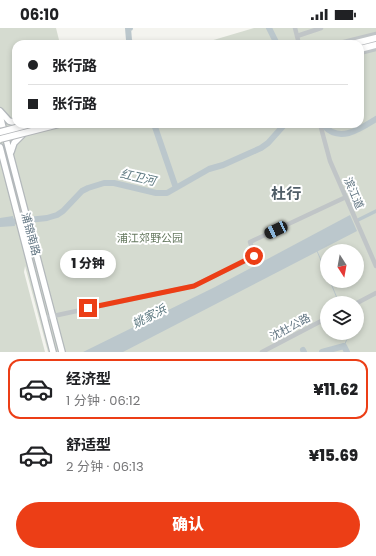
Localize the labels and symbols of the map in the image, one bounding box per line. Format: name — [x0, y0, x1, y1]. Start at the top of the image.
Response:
water label: 红卫河 — [119, 165, 159, 190]
street label: 滨江道 — [340, 175, 368, 211]
district label: 杜行 — [271, 183, 301, 204]
street label: 浦锦南路 — [18, 211, 44, 257]
car — [263, 219, 289, 241]
park label: 浦江郊野公园 — [117, 230, 183, 246]
north arrow — [320, 244, 364, 288]
route start — [245, 247, 263, 265]
callout: 1 分钟 — [60, 250, 116, 278]
route end — [79, 299, 97, 317]
water label: 姚家浜 — [129, 300, 170, 332]
street label: 沈杜公路 — [267, 310, 313, 344]

